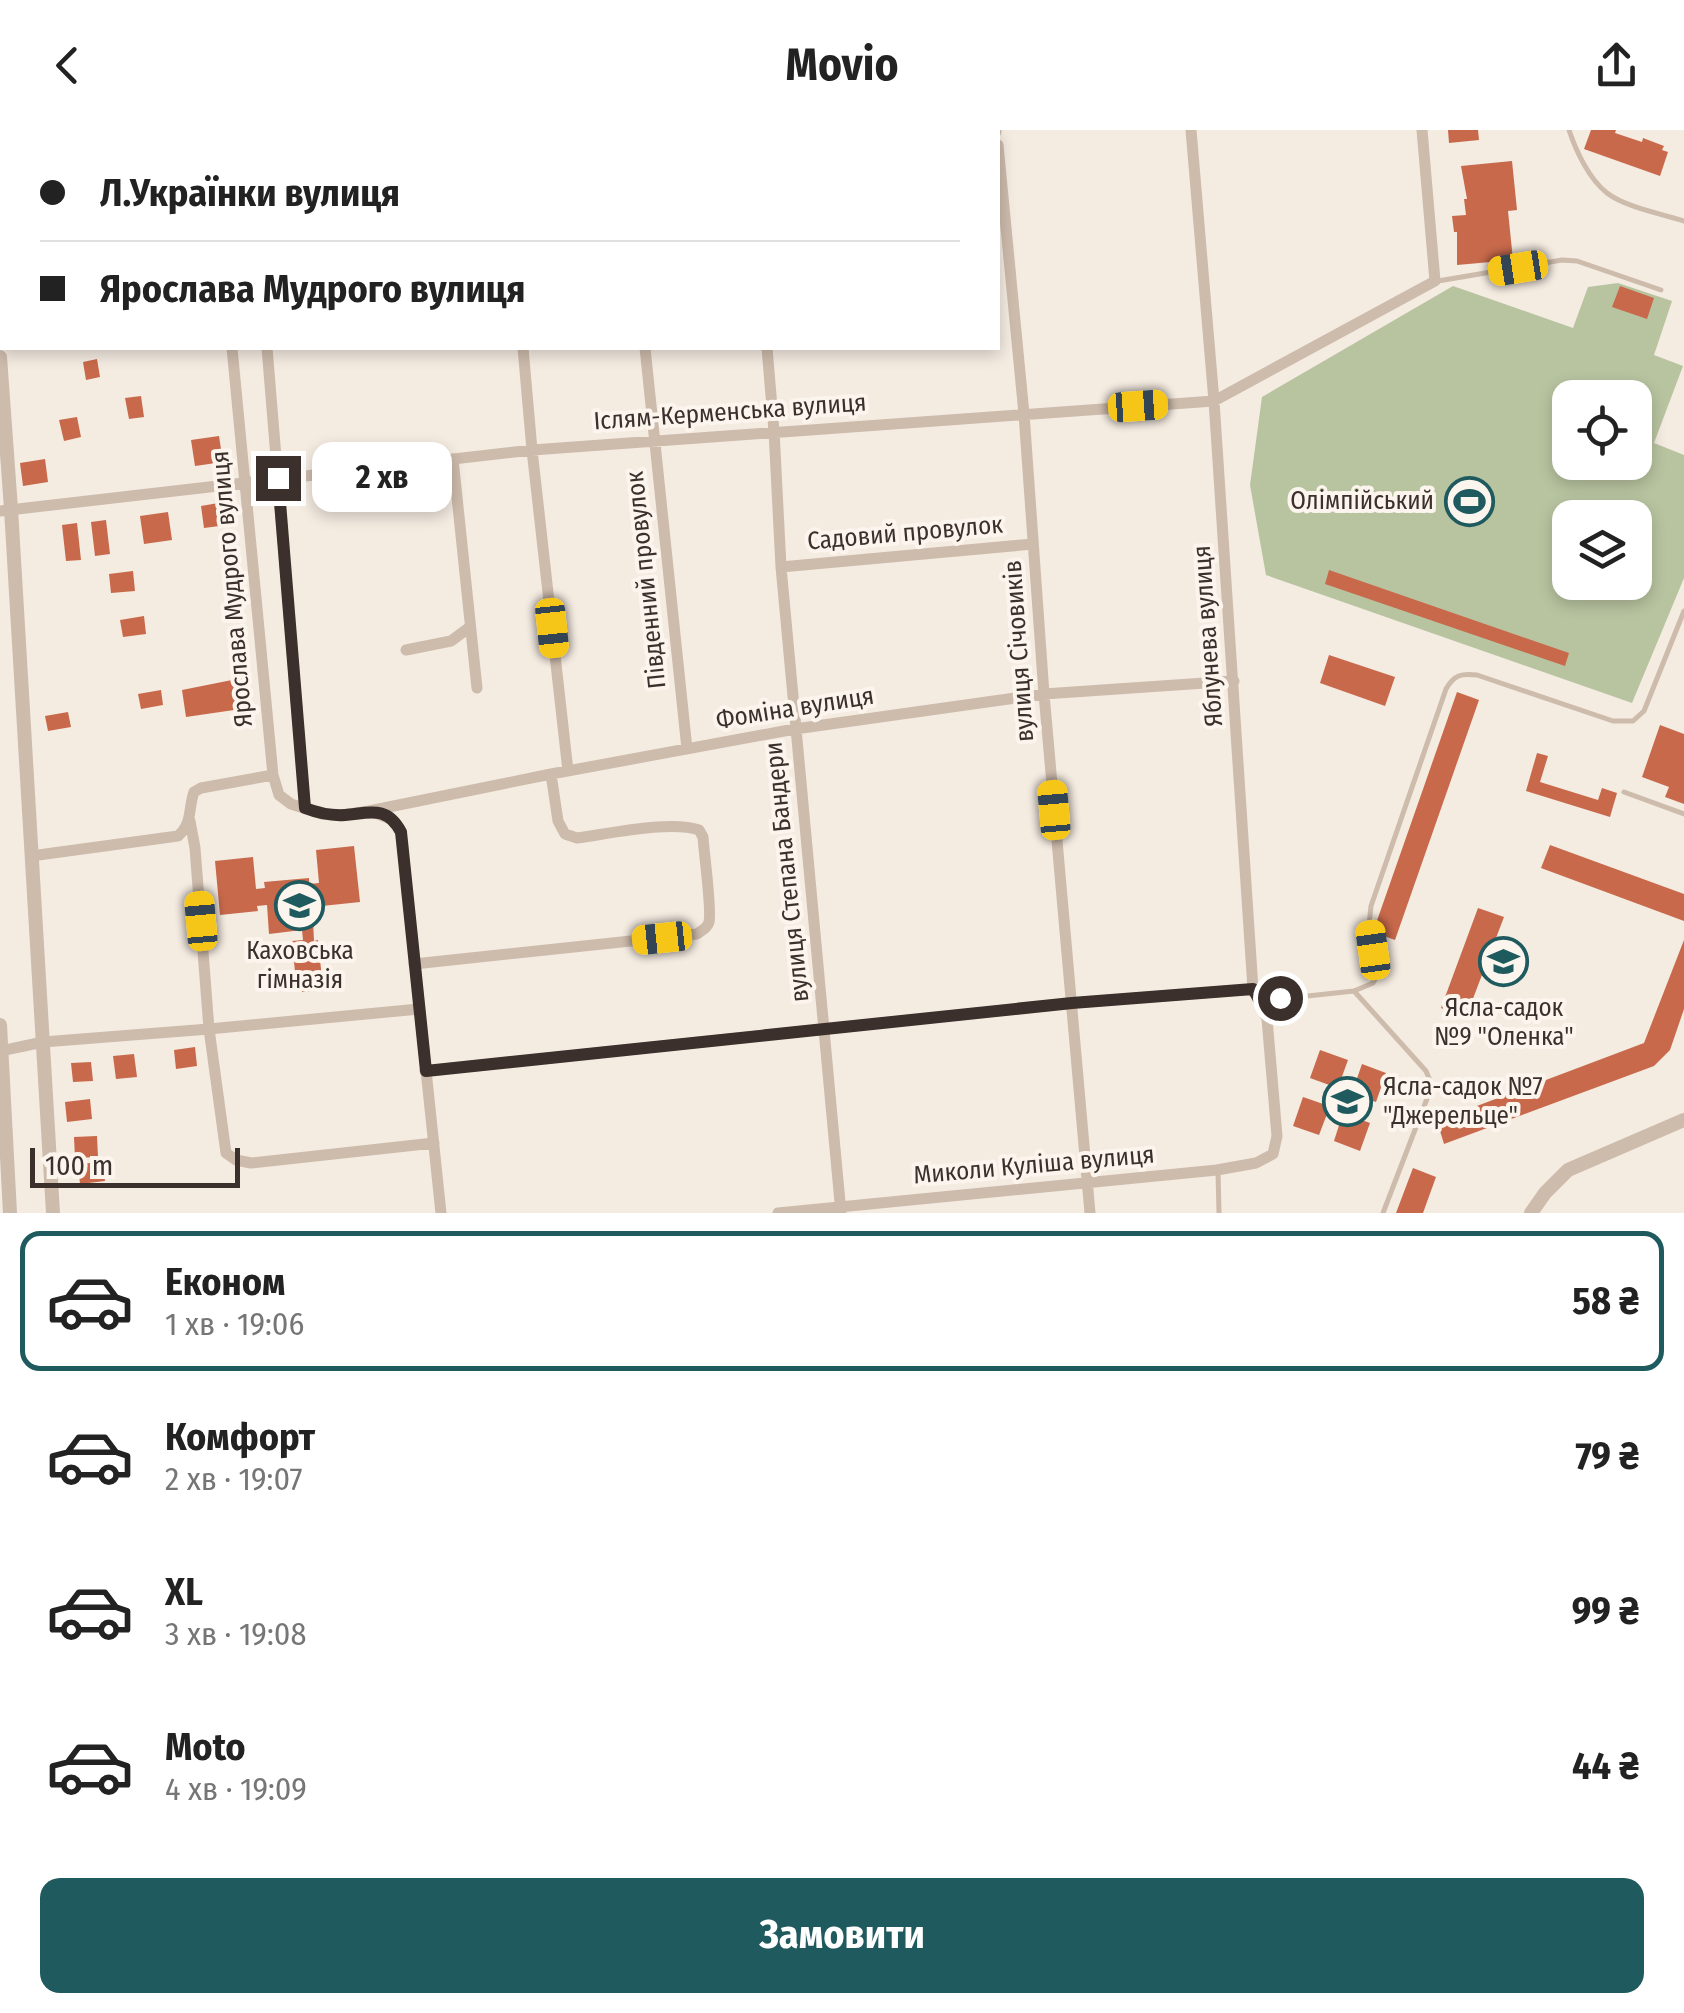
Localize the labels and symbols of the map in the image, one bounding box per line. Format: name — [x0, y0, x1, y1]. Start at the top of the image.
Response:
car — [1486, 248, 1550, 288]
street label: Іслям-Керменська вулиця — [593, 388, 867, 436]
car — [1107, 389, 1169, 423]
callout: 2 хв — [313, 443, 453, 513]
street label: Ярослава Мудрого вулиця — [205, 450, 259, 728]
route end — [256, 456, 301, 501]
street label: Південний провулок — [620, 469, 672, 690]
sports icon: Олімпійський — [1443, 475, 1495, 527]
place label: Олімпійський — [1290, 486, 1434, 516]
street label: Садовий провулок — [806, 509, 1004, 556]
street label: Яблунева вулиця — [1187, 544, 1229, 728]
street label: вулиця Січовиків — [998, 559, 1040, 743]
car — [534, 597, 570, 659]
street label: Фоміна вулиця — [714, 681, 876, 735]
street label: вулиця Степана Бандери — [758, 740, 816, 1004]
car — [1036, 779, 1072, 841]
school or university icon: Каховська гімназія — [274, 879, 326, 931]
car — [183, 890, 219, 952]
car — [1354, 918, 1392, 982]
car — [631, 920, 693, 956]
place label: Каховська гімназія — [246, 936, 354, 995]
school or university icon: Ясла-садок №9 "Оленка" — [1478, 936, 1530, 988]
route start — [1258, 976, 1303, 1021]
place label: Ясла-садок №9 "Оленка" — [1434, 993, 1574, 1052]
place label: Ясла-садок №7 "Джерельце" — [1383, 1072, 1543, 1131]
school or university icon: Ясла-садок №7 "Джерельце" — [1322, 1075, 1374, 1127]
street label: Миколи Куліша вулиця — [912, 1140, 1156, 1190]
scale bar — [30, 1143, 240, 1188]

